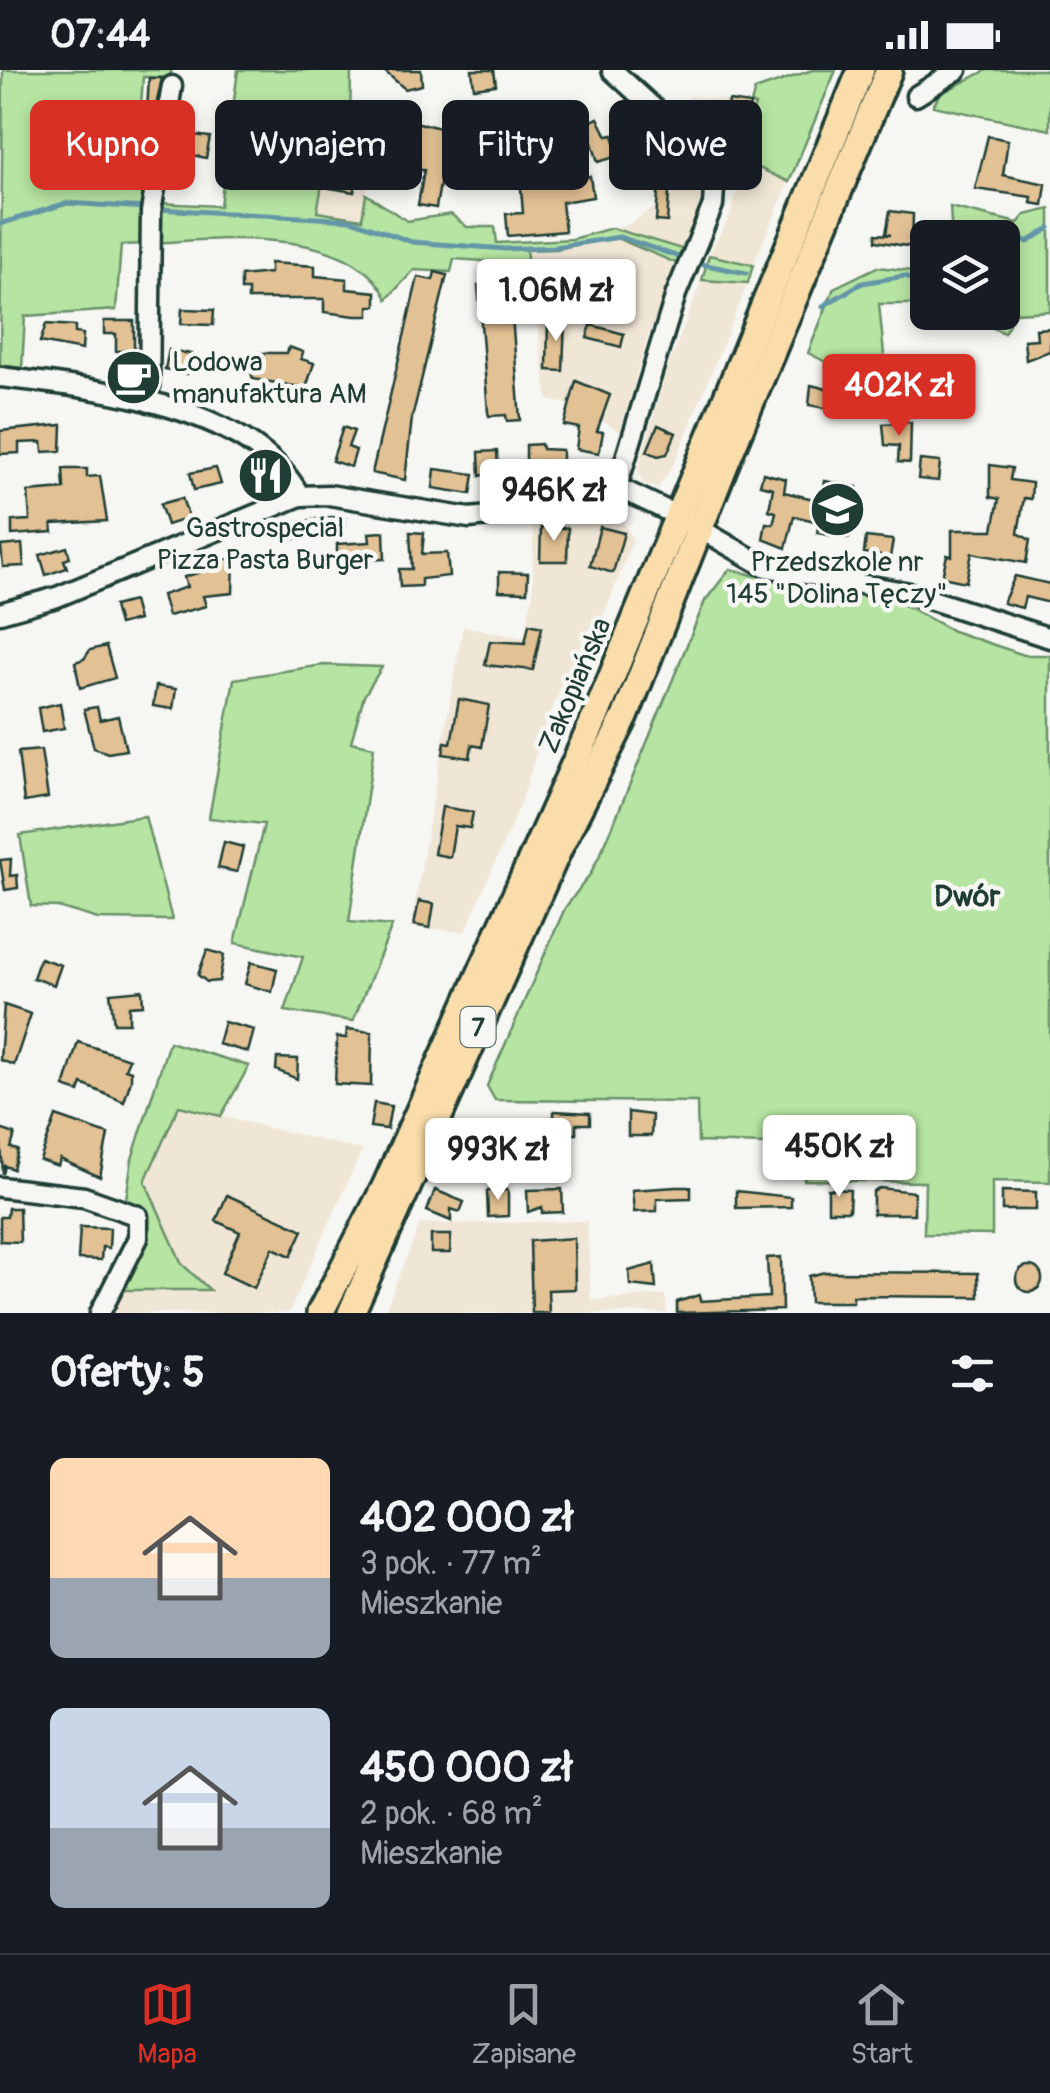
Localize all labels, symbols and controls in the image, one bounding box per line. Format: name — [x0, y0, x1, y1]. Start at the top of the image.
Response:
text: 07:44 — [50, 11, 150, 59]
chip: Kupno — [30, 100, 195, 190]
chip: Wynajem — [215, 100, 422, 190]
chip: Filtry — [442, 100, 589, 190]
chip: Nowe — [609, 100, 762, 190]
map controls — [910, 220, 1020, 330]
button: layers — [910, 220, 1020, 330]
pin: 1.06M zł — [453, 259, 659, 344]
text: 1.06M zł — [499, 271, 613, 311]
place label: Lodowa manufaktura AM — [172, 345, 367, 412]
cafe icon: Lodowa manufaktura AM — [103, 347, 163, 407]
pin: 402K zł — [807, 354, 991, 439]
text: 402K zł — [844, 366, 954, 406]
restaurant icon: Gastrospecial Pizza Pasta Burger — [235, 446, 295, 506]
pin: 946K zł — [462, 459, 646, 544]
text: 946K zł — [502, 471, 606, 511]
school or university icon: Przedszkole nr 145 "Dolina Tęczy" — [807, 480, 867, 540]
place label: Gastrospecial Pizza Pasta Burger — [157, 511, 373, 578]
place label: Przedszkole nr 145 "Dolina Tęczy" — [726, 545, 948, 612]
street label: Zakopiańska — [531, 613, 620, 759]
district label: Dwór — [934, 878, 1000, 915]
road number: 7 — [460, 1007, 496, 1047]
pin: 450K zł — [747, 1115, 931, 1200]
pin: 993K zł — [406, 1118, 590, 1203]
text: 450K zł — [785, 1127, 893, 1167]
text: 993K zł — [447, 1130, 549, 1170]
icon: filters — [945, 1346, 1000, 1401]
text: Oferty: 5 — [50, 1347, 205, 1399]
text: 402 000 zł — [360, 1492, 573, 1544]
icon: home — [130, 1498, 250, 1618]
text: 3 pok. · 77 m² — [360, 1544, 542, 1584]
text: Mieszkanie — [360, 1584, 502, 1624]
text: 450 000 zł — [360, 1742, 572, 1794]
icon: home — [130, 1748, 250, 1868]
text: 2 pok. · 68 m² — [360, 1794, 543, 1834]
text: Mieszkanie — [360, 1834, 502, 1874]
tab: Mapa — [137, 1977, 197, 2072]
tab: Zapisane — [471, 1977, 576, 2072]
tab: Start — [851, 1977, 913, 2072]

